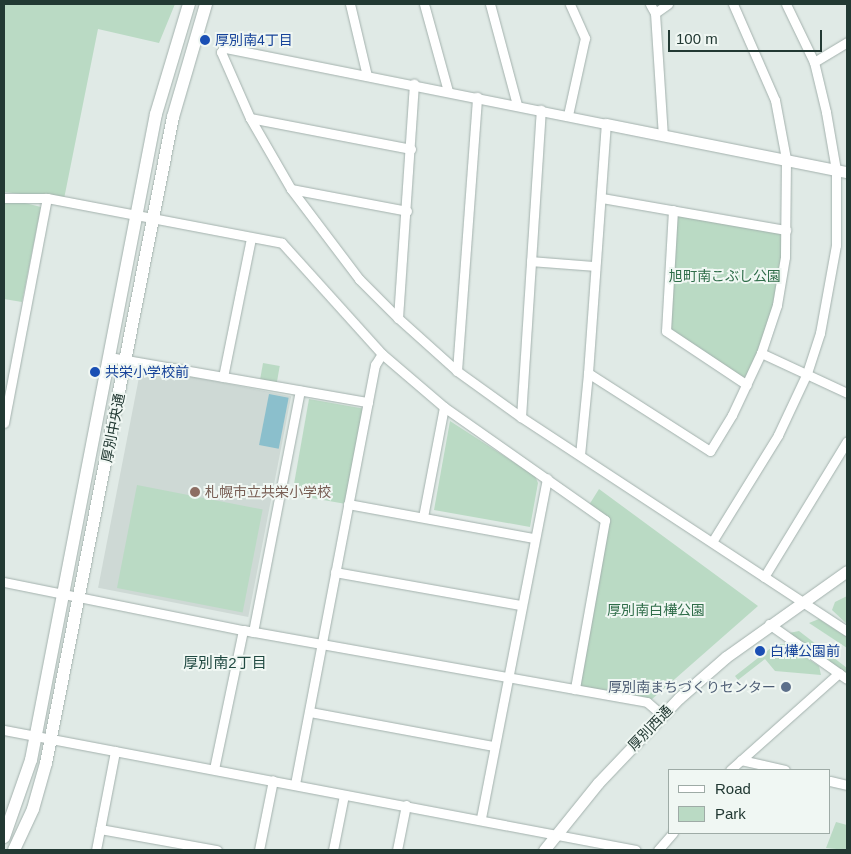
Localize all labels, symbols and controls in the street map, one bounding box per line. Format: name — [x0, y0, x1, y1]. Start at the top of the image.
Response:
scale bar — [671, 20, 825, 52]
text: 100 m — [676, 30, 718, 47]
place label: 厚別南4丁目 — [215, 32, 293, 48]
marker: 厚別南4丁目 — [199, 34, 211, 46]
park label: 旭町南こぶし公園 — [669, 268, 781, 284]
place label: 共栄小学校前 — [105, 364, 189, 380]
marker: 共栄小学校前 — [89, 366, 101, 378]
street label: 厚別中央通 — [98, 392, 128, 464]
place label: 札幌市立共栄小学校 — [205, 484, 331, 500]
marker: 札幌市立共栄小学校 — [189, 486, 201, 498]
park label: 厚別南白樺公園 — [607, 602, 705, 618]
place label: 白樺公園前 — [770, 643, 840, 659]
marker: 白樺公園前 — [754, 645, 766, 657]
district label: 厚別南2丁目 — [183, 654, 267, 672]
place label: 厚別南まちづくりセンター — [608, 679, 776, 695]
marker: 厚別南まちづくりセンター — [780, 681, 792, 693]
street label: 厚別西通 — [625, 702, 675, 754]
legend — [668, 769, 831, 834]
text: Road — [715, 780, 751, 797]
text: Park — [715, 805, 746, 822]

